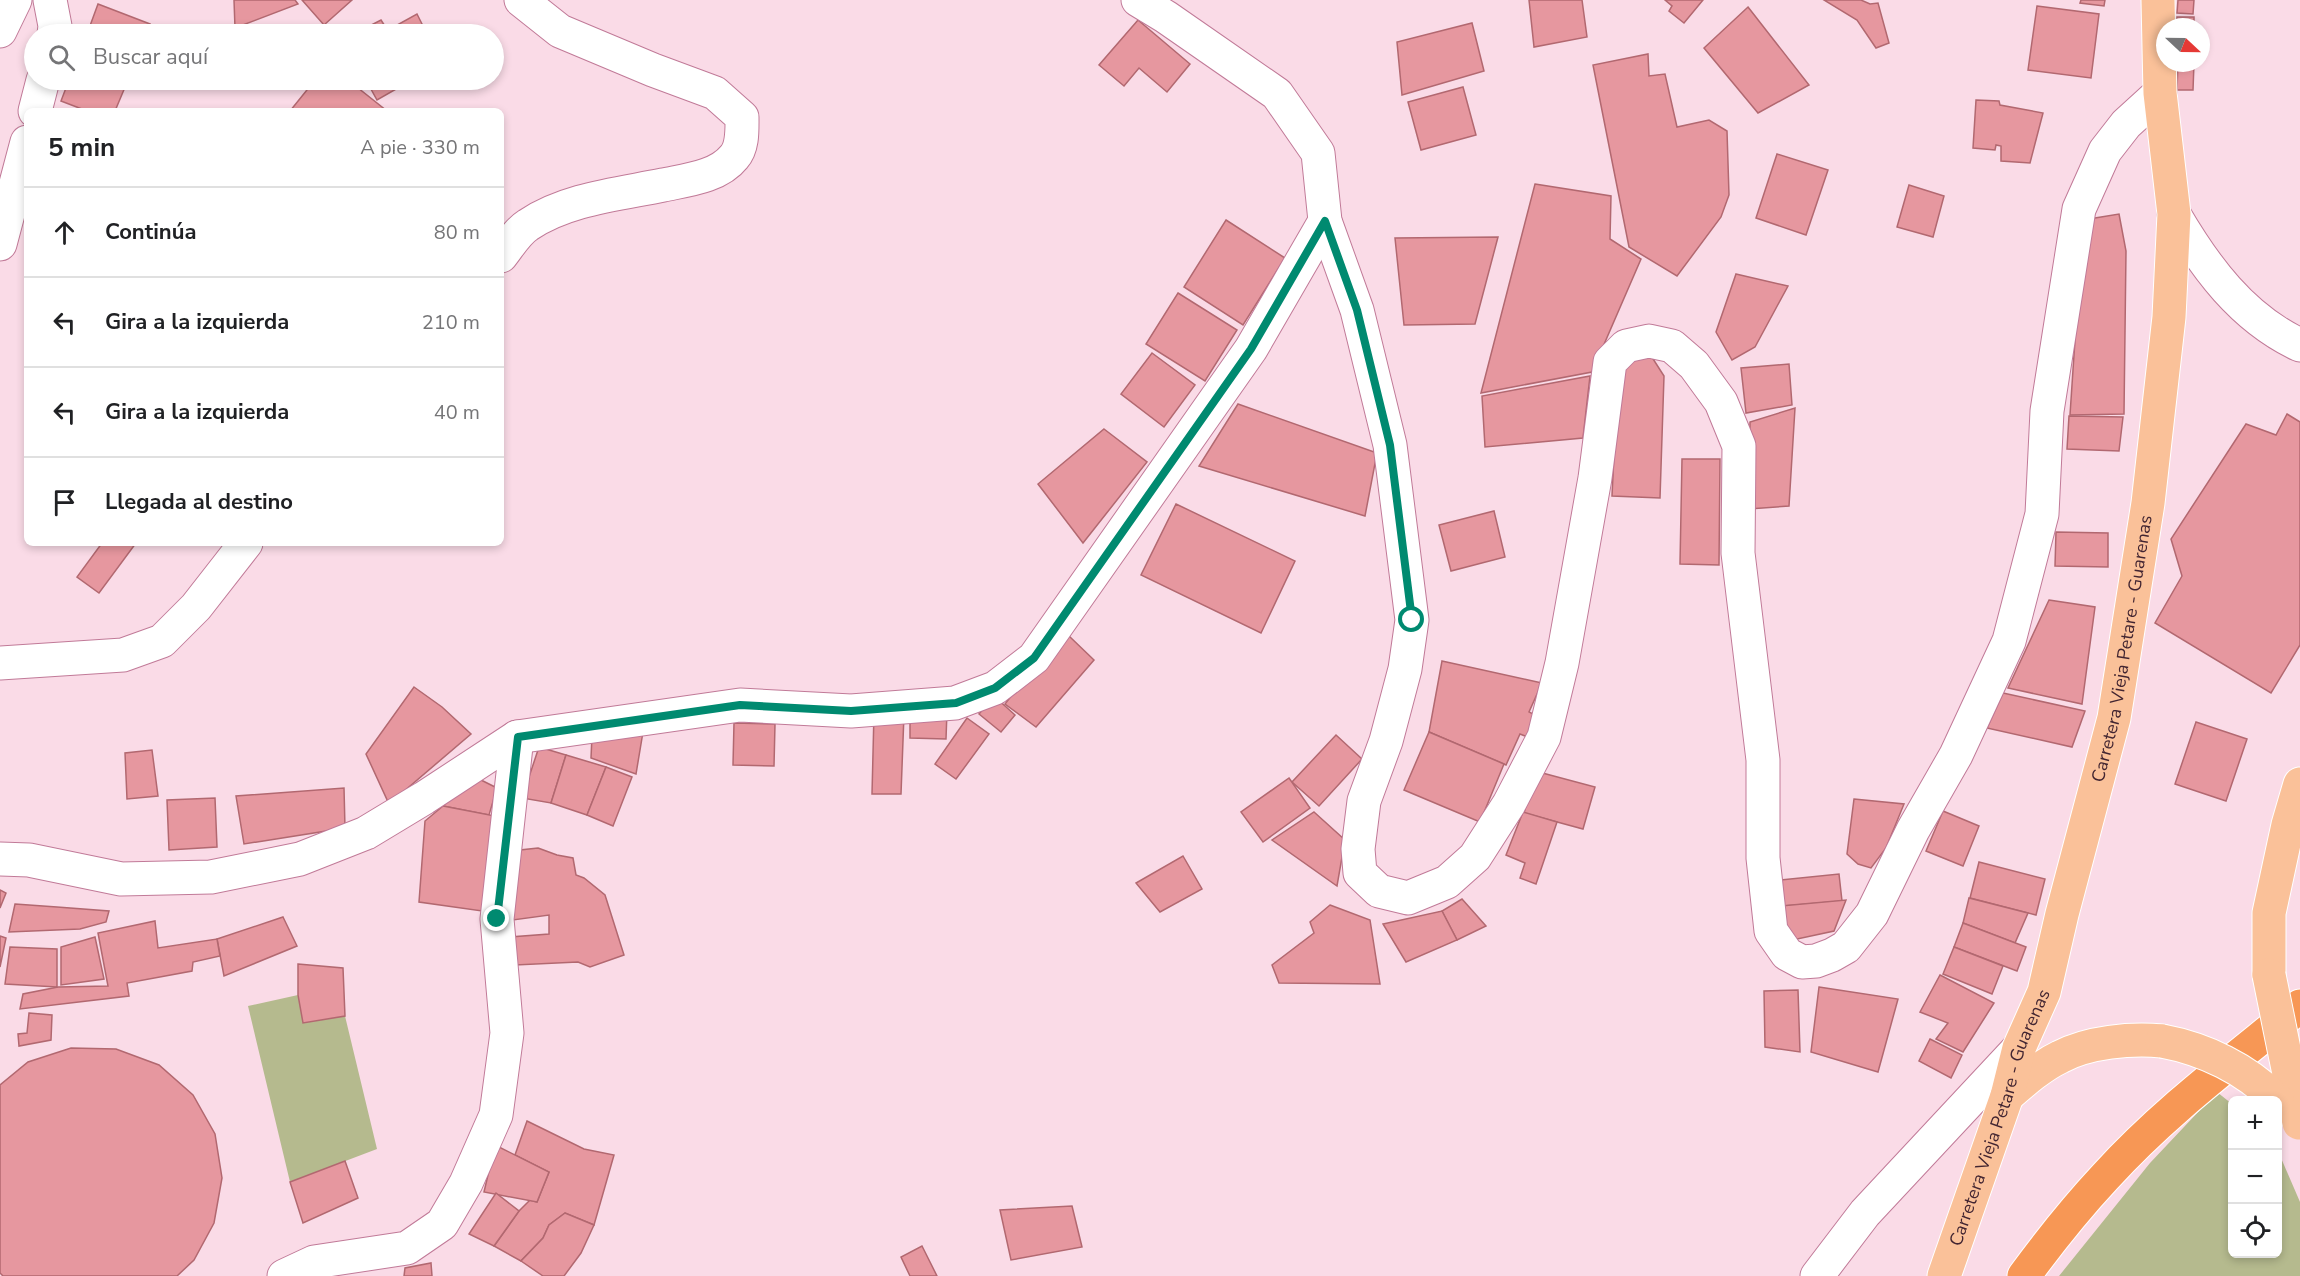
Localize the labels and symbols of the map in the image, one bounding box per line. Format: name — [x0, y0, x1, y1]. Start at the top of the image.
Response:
north arrow — [2156, 18, 2210, 72]
street label: Carretera Vieja Petare - Guarenas — [2086, 513, 2158, 785]
route start — [1398, 606, 1424, 632]
route end — [483, 905, 509, 931]
street label: Carretera Vieja Petare - Guarenas — [1943, 985, 2056, 1249]

